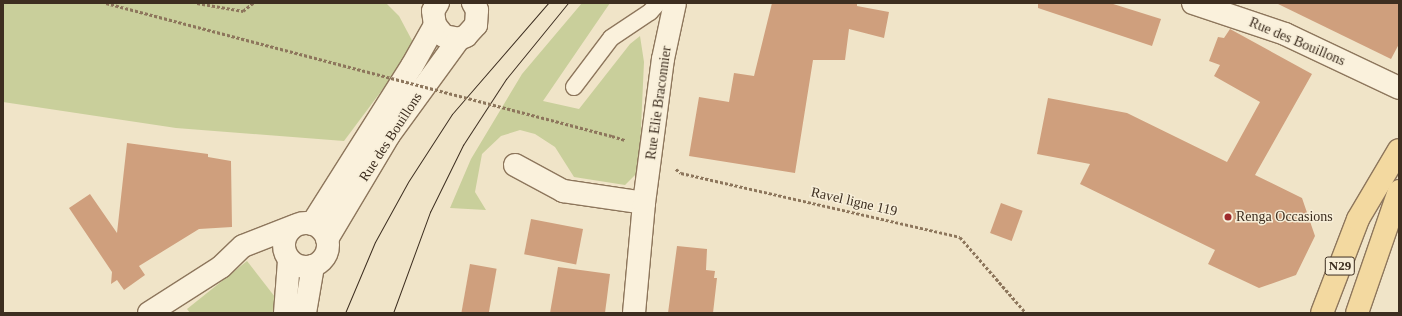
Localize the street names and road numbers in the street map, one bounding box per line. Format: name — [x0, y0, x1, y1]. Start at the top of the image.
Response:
street label: Rue des Bouillons — [1246, 14, 1348, 70]
street label: Rue Elie Braconnier — [643, 45, 675, 161]
street label: Rue des Bouillons — [356, 89, 426, 185]
street label: Ravel ligne 119 — [809, 184, 899, 220]
road number: N29 — [1324, 255, 1356, 277]

